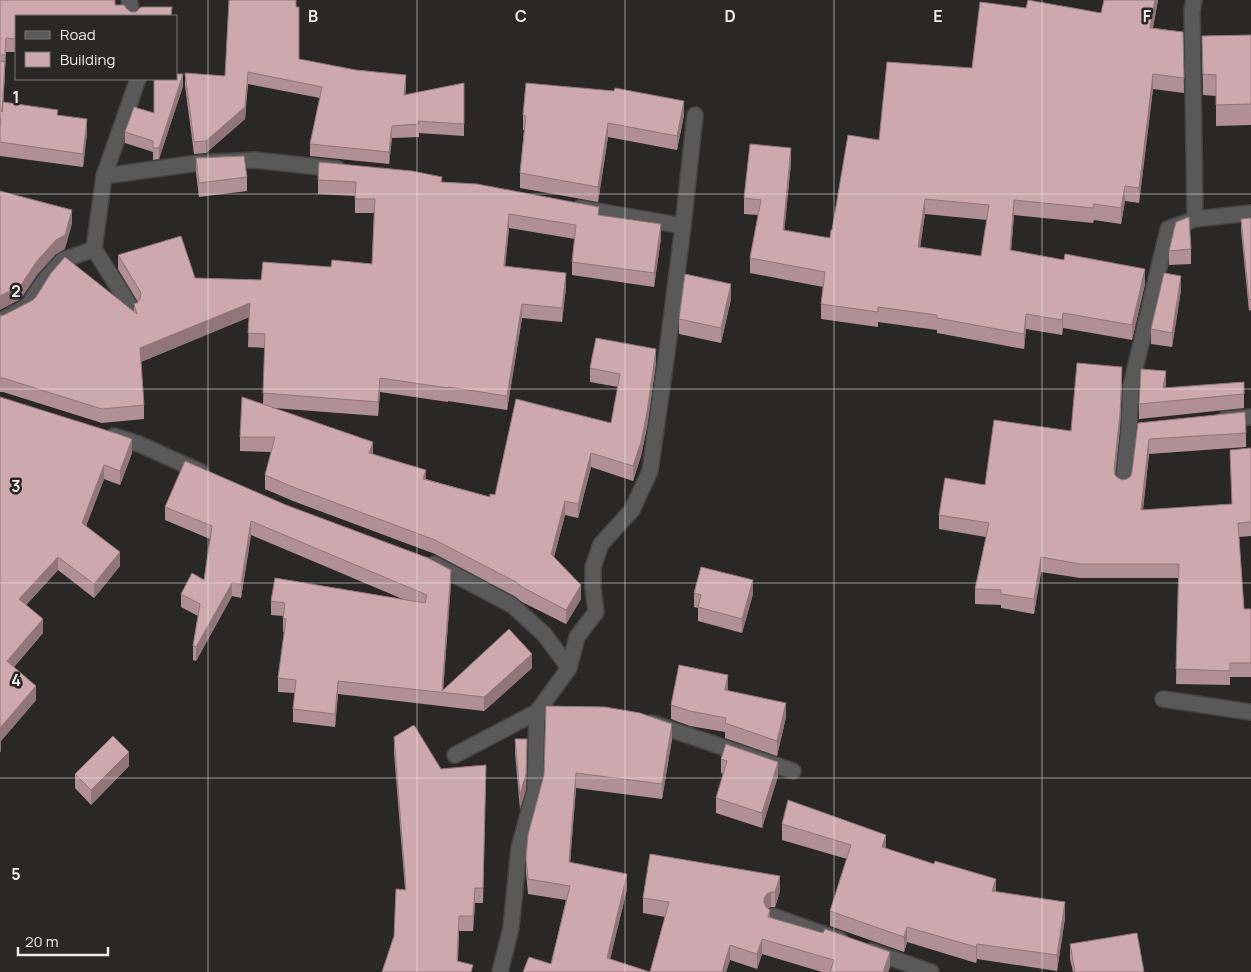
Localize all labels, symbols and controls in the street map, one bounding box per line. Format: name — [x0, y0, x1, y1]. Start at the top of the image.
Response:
text: B — [308, 5, 318, 27]
text: C — [515, 5, 527, 27]
text: D — [724, 5, 736, 27]
text: E — [933, 5, 943, 27]
text: F — [1143, 5, 1152, 27]
legend — [15, 15, 178, 80]
text: Road — [60, 24, 96, 45]
text: Building — [60, 49, 115, 70]
text: 1 — [12, 86, 20, 108]
text: 2 — [11, 280, 21, 302]
text: 3 — [11, 475, 21, 497]
text: 4 — [11, 669, 21, 691]
text: 5 — [11, 863, 21, 885]
scale bar — [18, 924, 108, 956]
text: 20 m — [25, 931, 58, 952]

